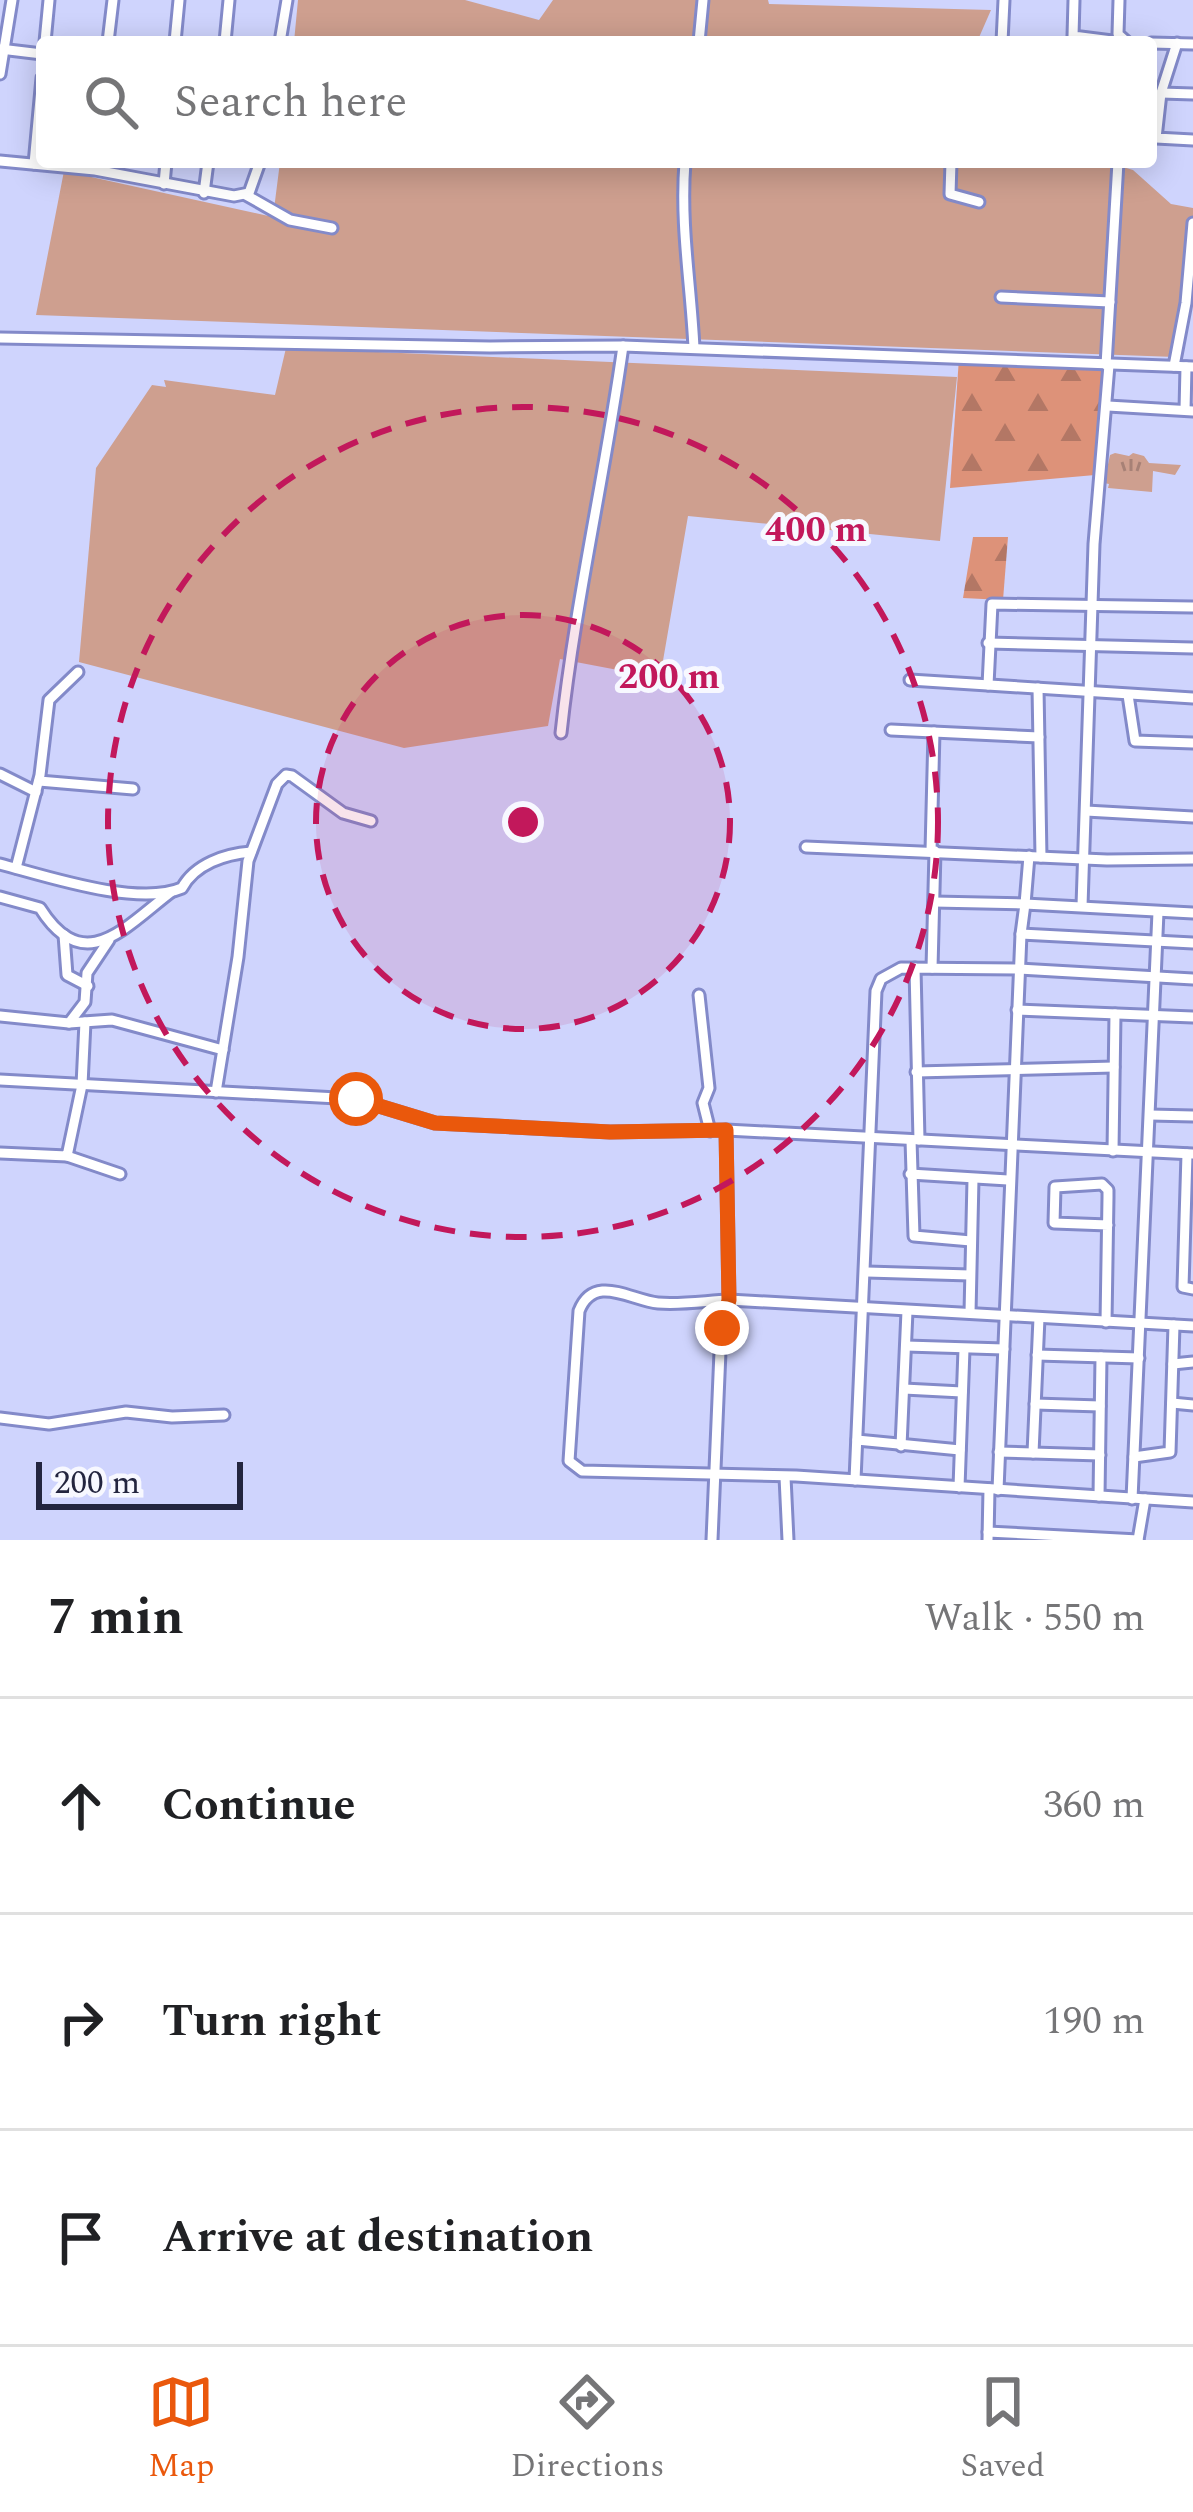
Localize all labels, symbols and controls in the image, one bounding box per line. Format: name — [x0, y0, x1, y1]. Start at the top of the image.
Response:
search box — [36, 36, 1157, 168]
text: Search here — [174, 68, 407, 137]
icon: search — [78, 69, 144, 135]
text: 400 m — [765, 503, 867, 558]
text: 200 m — [618, 650, 720, 705]
centre of rings — [502, 801, 544, 843]
route start — [329, 1072, 383, 1126]
route end — [695, 1301, 749, 1355]
scale bar — [36, 1456, 243, 1509]
text: 200 m — [54, 1458, 140, 1508]
text: 7 min — [48, 1579, 184, 1657]
text: Walk · 550 m — [924, 1589, 1145, 1648]
text: Continue — [162, 1771, 355, 1840]
icon: ahead — [48, 1773, 114, 1839]
text: 360 m — [1043, 1776, 1145, 1835]
text: Turn right — [162, 1987, 381, 2056]
icon: right — [48, 1989, 114, 2055]
text: 190 m — [1043, 1992, 1145, 2051]
text: Arrive at destination — [162, 2203, 593, 2272]
icon: arrive — [48, 2205, 114, 2271]
tab: Map — [148, 2369, 214, 2491]
tab: Directions — [510, 2369, 664, 2491]
tab: Saved — [960, 2369, 1045, 2491]

